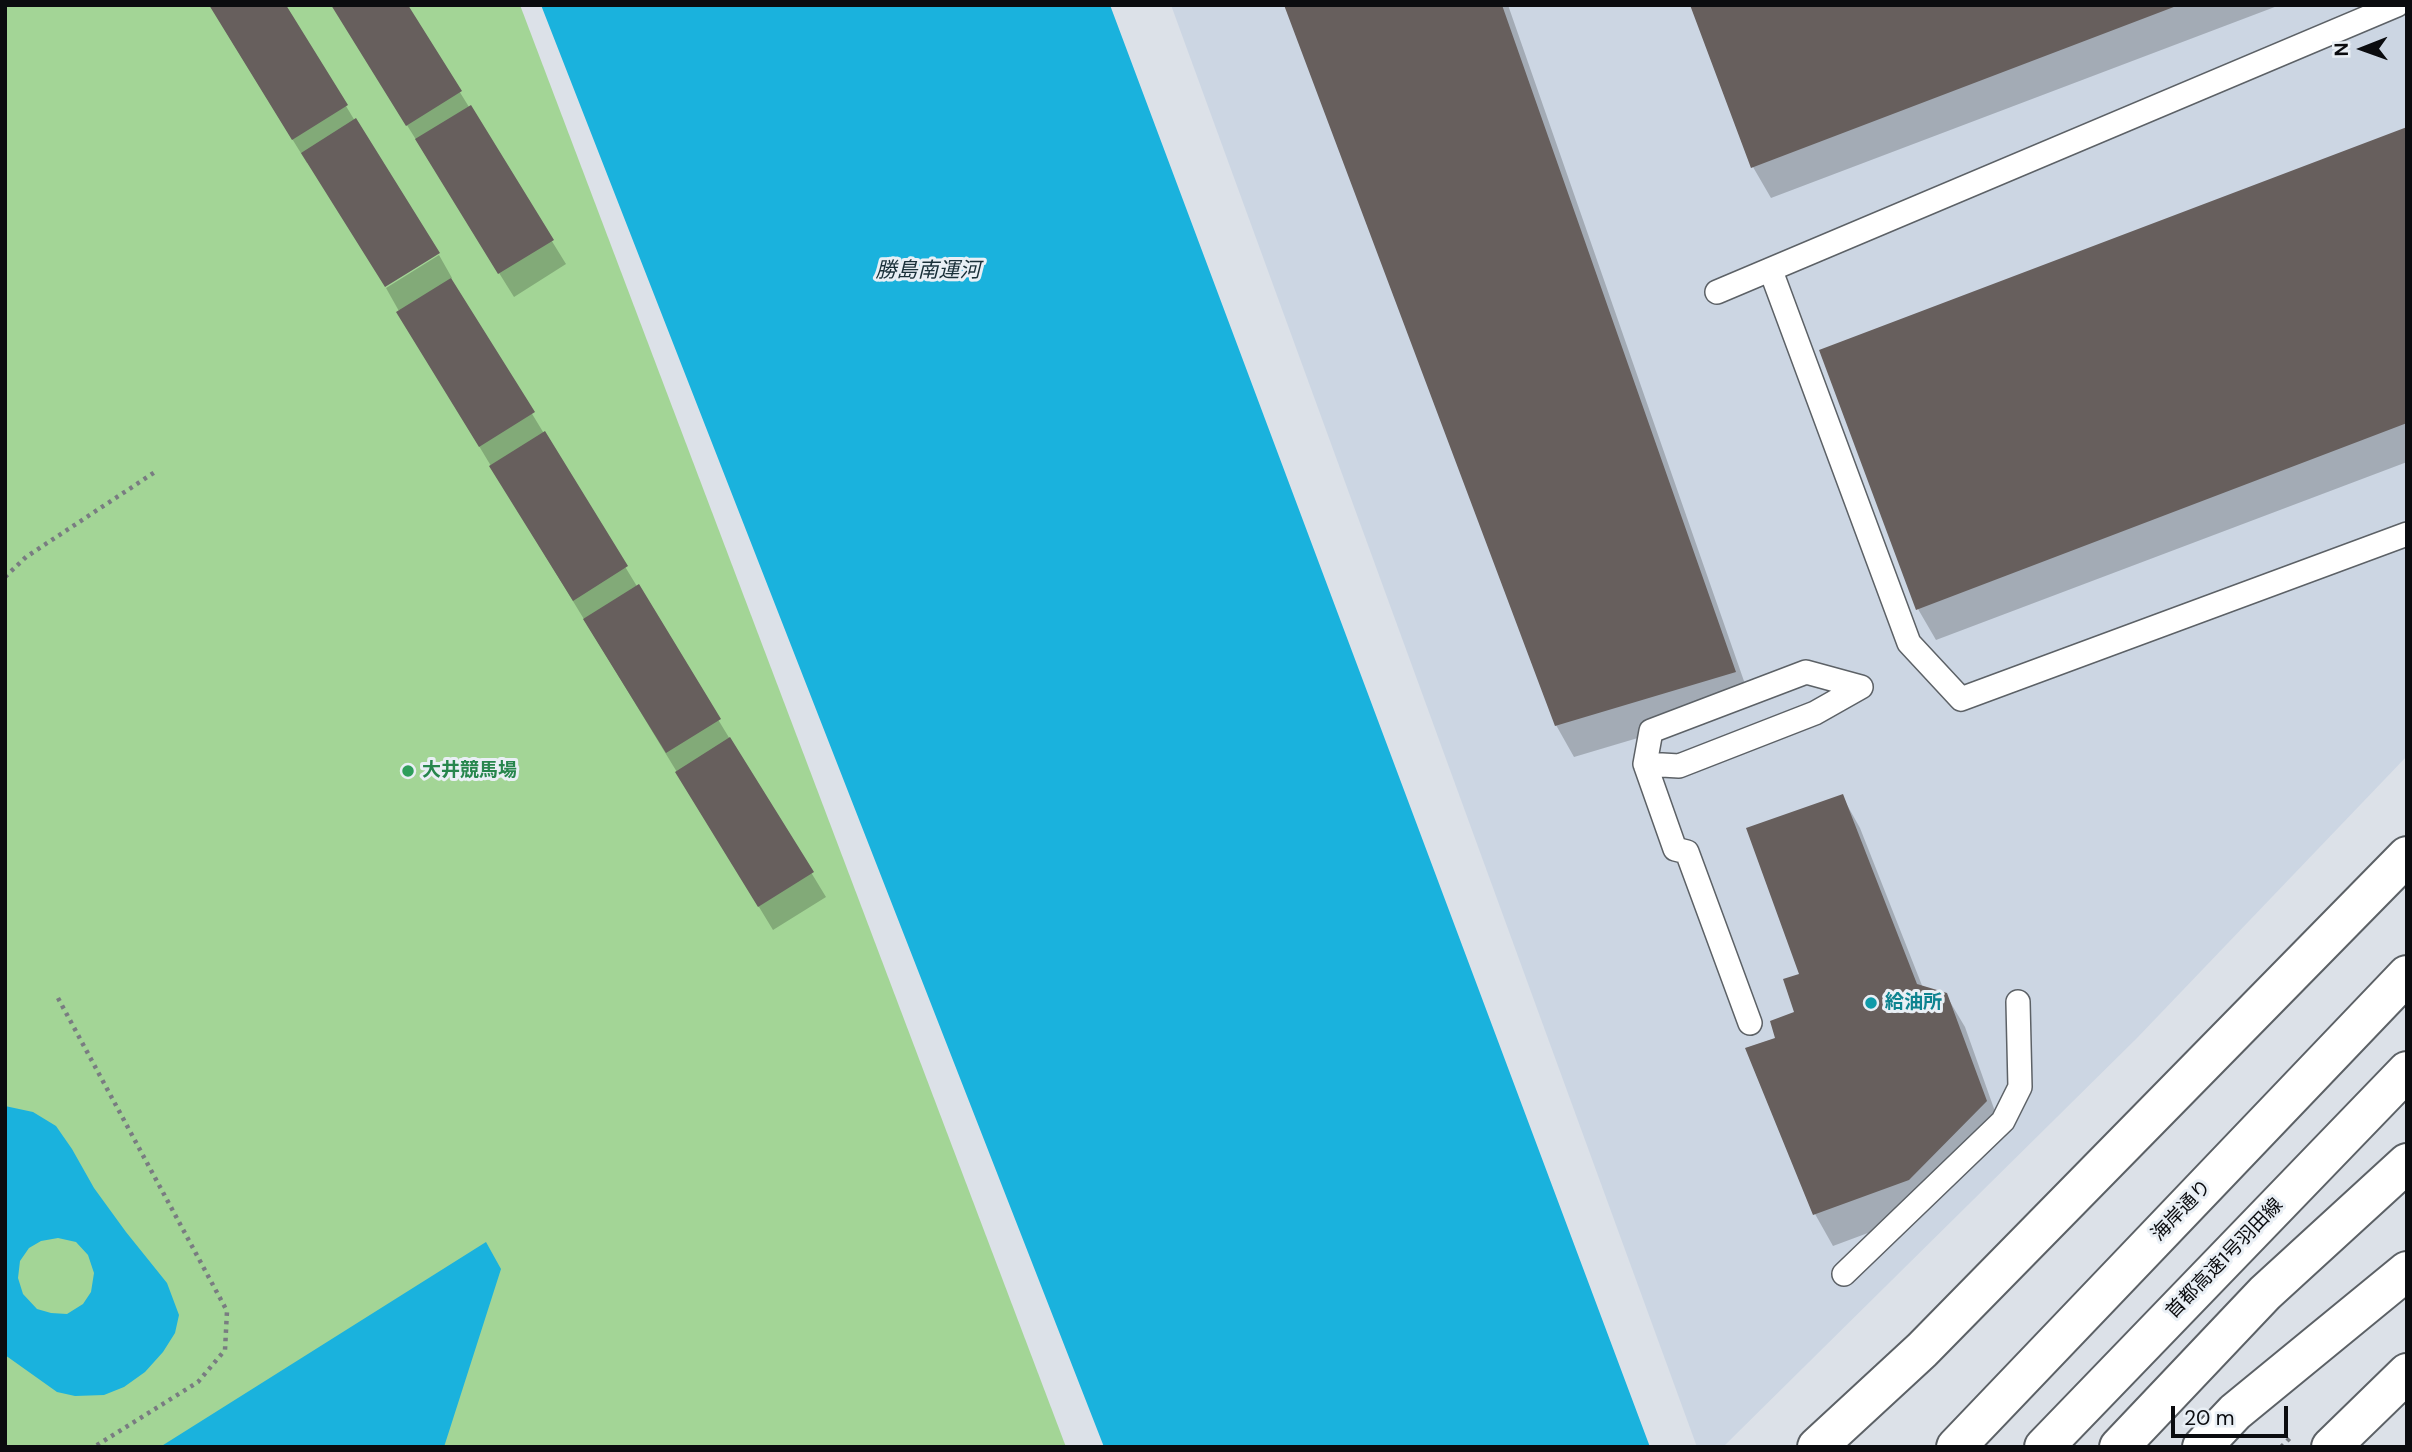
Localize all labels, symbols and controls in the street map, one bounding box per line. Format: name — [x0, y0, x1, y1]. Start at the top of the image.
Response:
north arrow — [2328, 14, 2398, 84]
text: N — [2329, 42, 2354, 57]
water label: 勝島南運河 — [876, 258, 980, 284]
place label: 大井競馬場 — [422, 760, 517, 782]
marker: 大井競馬場 — [400, 763, 416, 779]
place label: 給油所 — [1885, 992, 1942, 1014]
marker: 給油所 — [1863, 995, 1879, 1011]
street label: 海岸通り — [2147, 1176, 2217, 1246]
street label: 首都高速1号羽田線 — [2162, 1194, 2288, 1324]
scale bar — [2174, 1392, 2291, 1436]
text: 20 m — [2184, 1404, 2235, 1432]

